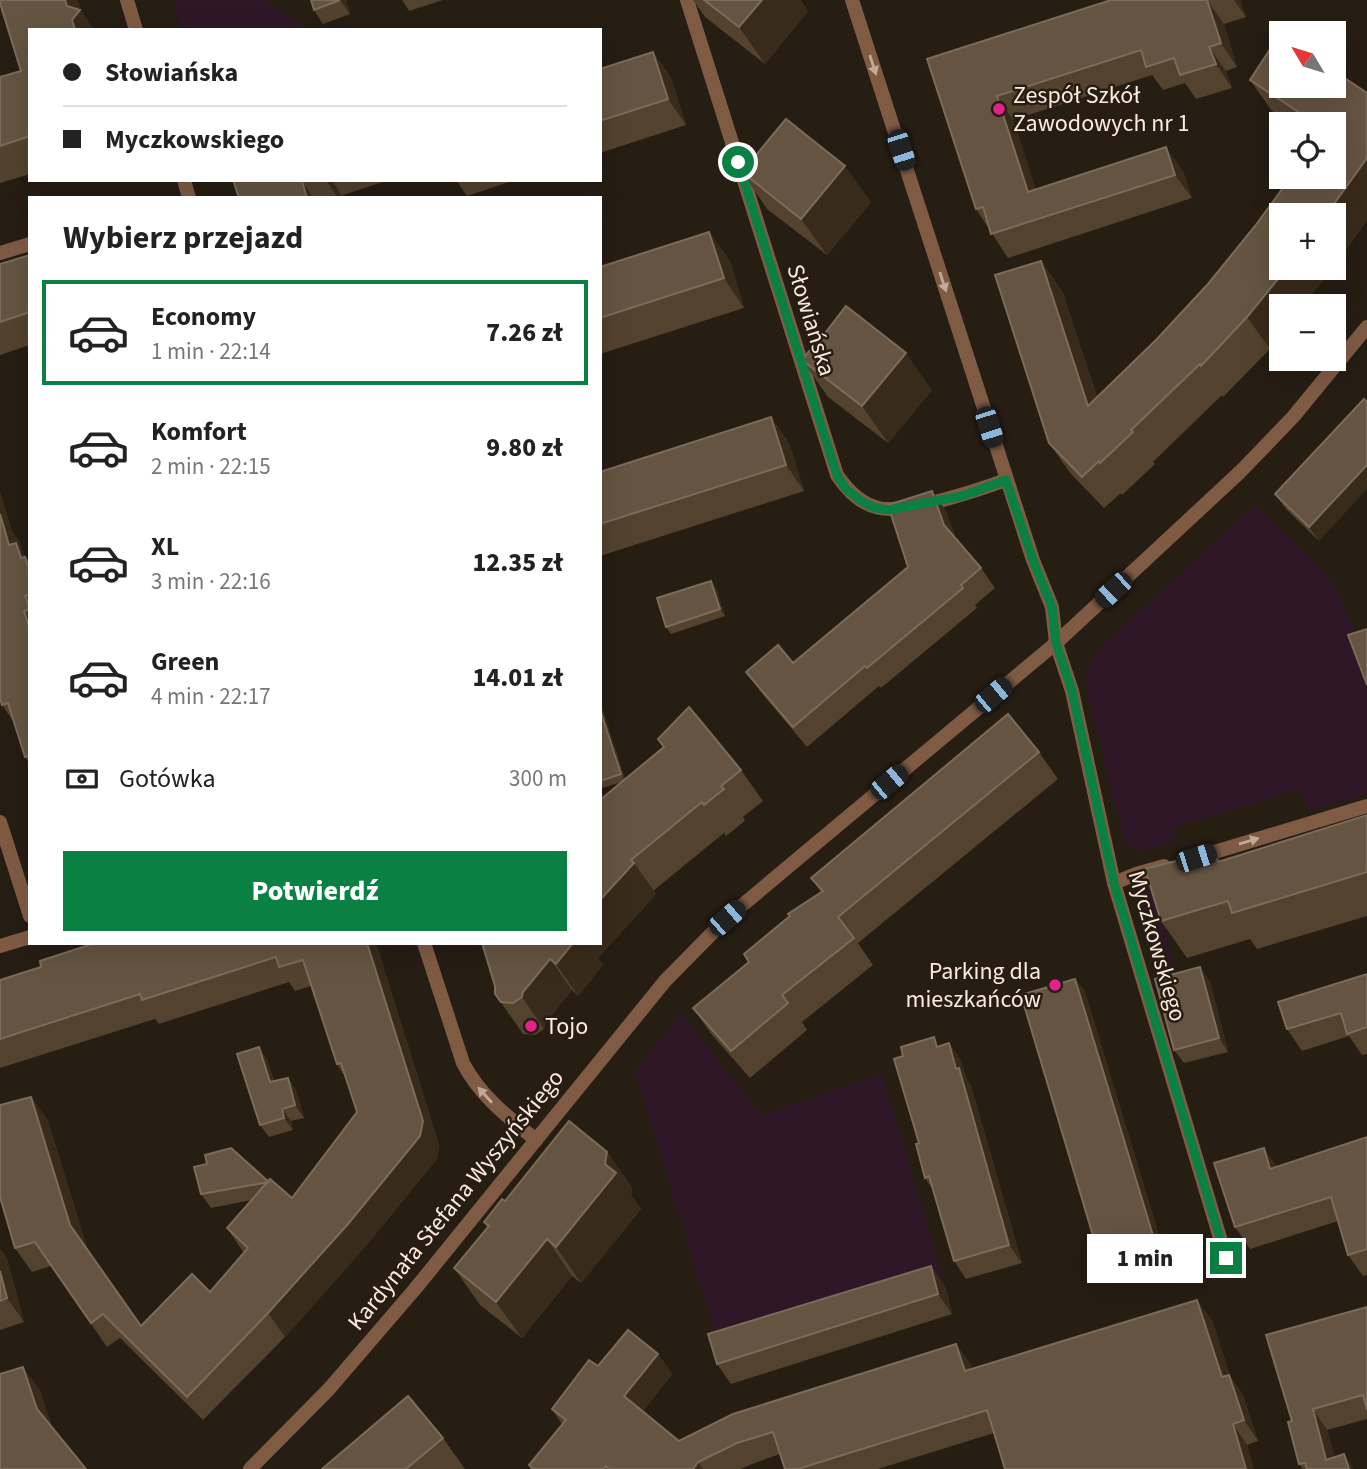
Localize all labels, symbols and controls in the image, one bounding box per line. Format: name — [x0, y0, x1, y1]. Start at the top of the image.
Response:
north arrow — [1269, 21, 1346, 98]
map controls — [1269, 21, 1346, 371]
text: Słowiańska — [105, 54, 238, 91]
one-way arrow — [868, 55, 879, 76]
place label: Zespół Szkół Zawodowych nr 1 — [1013, 78, 1189, 141]
marker: Zespół Szkół Zawodowych nr 1 — [991, 101, 1007, 117]
button: locate — [1269, 112, 1346, 189]
text: Myczkowskiego — [105, 121, 284, 158]
car — [885, 127, 918, 173]
route start — [722, 146, 754, 178]
button: + — [1269, 203, 1346, 280]
text: Wybierz przejazd — [63, 215, 303, 261]
street label: Słowiańska — [777, 260, 845, 380]
one-way arrow — [938, 271, 948, 292]
button: − — [1269, 294, 1346, 371]
text: Economy — [151, 298, 256, 335]
icon: car — [67, 301, 130, 364]
text: 7.26 zł — [486, 314, 563, 351]
text: 1 min · 22:14 — [151, 335, 271, 368]
car — [973, 404, 1006, 450]
text: Komfort — [151, 413, 247, 450]
icon: car — [67, 416, 130, 479]
text: 9.80 zł — [486, 429, 563, 466]
text: 2 min · 22:15 — [151, 450, 271, 483]
text: XL — [151, 528, 179, 565]
icon: car — [67, 531, 130, 594]
text: 12.35 zł — [472, 544, 563, 581]
text: 3 min · 22:16 — [151, 565, 271, 598]
car — [1091, 568, 1136, 612]
text: Green — [151, 643, 219, 680]
icon: car — [67, 646, 130, 709]
text: 14.01 zł — [472, 659, 563, 696]
car — [971, 673, 1016, 717]
text: 4 min · 22:17 — [151, 680, 271, 713]
icon: cash — [63, 760, 101, 798]
text: Gotówka — [119, 760, 216, 797]
car — [867, 760, 912, 804]
text: 300 m — [509, 762, 567, 795]
one-way arrow — [1239, 835, 1260, 846]
car — [1173, 842, 1220, 874]
button: Potwierdź — [63, 851, 567, 931]
street label: Myczkowskiego — [1119, 866, 1195, 1026]
car — [705, 896, 750, 940]
place label: Parking dla mieszkańców — [906, 954, 1041, 1017]
marker: Parking dla mieszkańców — [1047, 977, 1063, 993]
place label: Tojo — [545, 1009, 588, 1044]
marker: Tojo — [523, 1018, 539, 1034]
street label: Kardynała Stefana Wyszyńskiego — [339, 1062, 573, 1338]
one-way arrow — [477, 1087, 493, 1104]
callout: 1 min — [1086, 1234, 1202, 1282]
text: 1 min — [1117, 1242, 1173, 1275]
route end — [1210, 1242, 1242, 1274]

